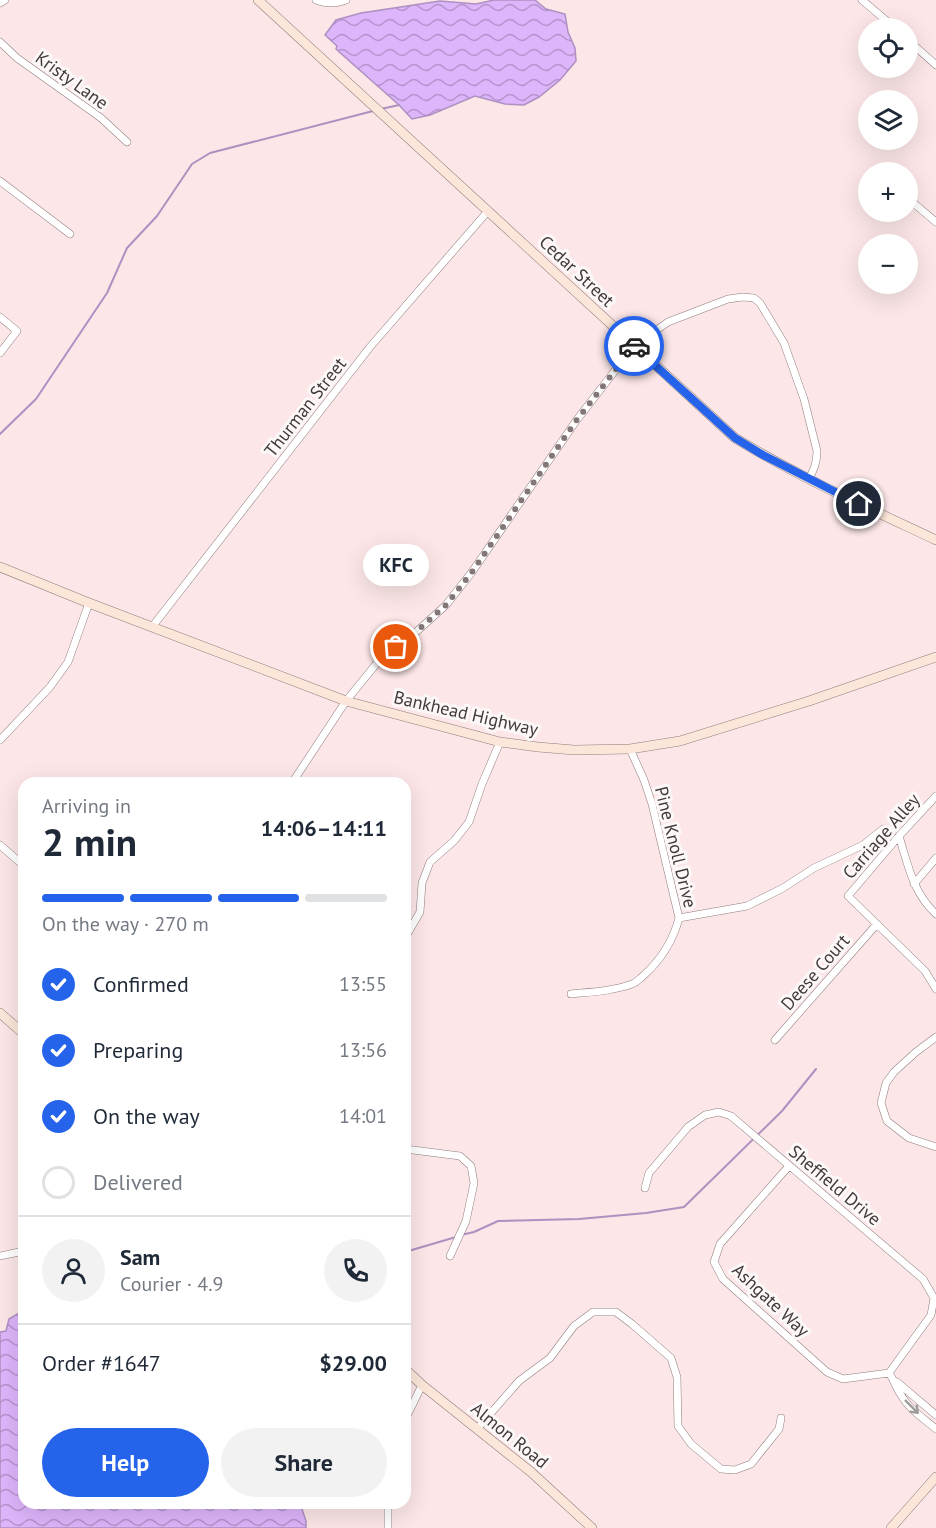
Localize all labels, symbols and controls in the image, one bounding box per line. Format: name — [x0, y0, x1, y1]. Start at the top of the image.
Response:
map controls — [858, 18, 918, 294]
button: locate — [858, 18, 918, 78]
street label: Kristy Lane — [31, 46, 113, 114]
button: layers — [858, 90, 918, 150]
button: + — [858, 162, 918, 222]
street label: Cedar Street — [535, 230, 619, 312]
button: − — [858, 234, 918, 294]
courier — [604, 316, 664, 376]
icon: car — [618, 330, 651, 363]
street label: Thurman Street — [259, 353, 351, 461]
pin — [833, 478, 884, 529]
icon: home — [842, 487, 875, 520]
callout: KFC — [363, 545, 429, 587]
text: KFC — [379, 552, 413, 578]
pin — [370, 621, 421, 672]
icon: bag — [379, 630, 412, 663]
street label: Bankhead Highway — [392, 685, 541, 741]
street label: Pine Knoll Drive — [650, 784, 702, 910]
street label: Carriage Alley — [838, 788, 925, 884]
text: Arriving in — [42, 793, 131, 819]
text: 14:06–14:11 — [261, 814, 387, 842]
text: 2 min — [42, 816, 137, 867]
text: On the way · 270 m — [42, 911, 209, 937]
street label: Deese Court — [776, 929, 854, 1015]
icon: check — [42, 968, 75, 1001]
text: Confirmed — [93, 970, 189, 998]
text: 13:55 — [339, 971, 387, 997]
icon: check — [42, 1034, 75, 1067]
text: Preparing — [93, 1036, 183, 1064]
text: 13:56 — [339, 1037, 387, 1063]
icon: check — [42, 1100, 75, 1133]
text: On the way — [93, 1102, 200, 1130]
text: 14:01 — [339, 1103, 387, 1129]
street label: Sheffield Drive — [784, 1140, 886, 1230]
text: Delivered — [93, 1168, 183, 1196]
button: person — [42, 1239, 105, 1302]
button: phone — [324, 1239, 387, 1302]
text: Sam — [120, 1243, 160, 1271]
street label: Ashgate Way — [727, 1258, 815, 1342]
text: Courier · 4.9 — [120, 1271, 223, 1297]
text: Order #1647 — [42, 1349, 161, 1377]
text: $29.00 — [319, 1349, 387, 1377]
street label: Almon Road — [467, 1397, 553, 1473]
one-way arrow — [905, 1400, 920, 1415]
button: Help — [42, 1428, 209, 1497]
button: Share — [221, 1428, 387, 1497]

